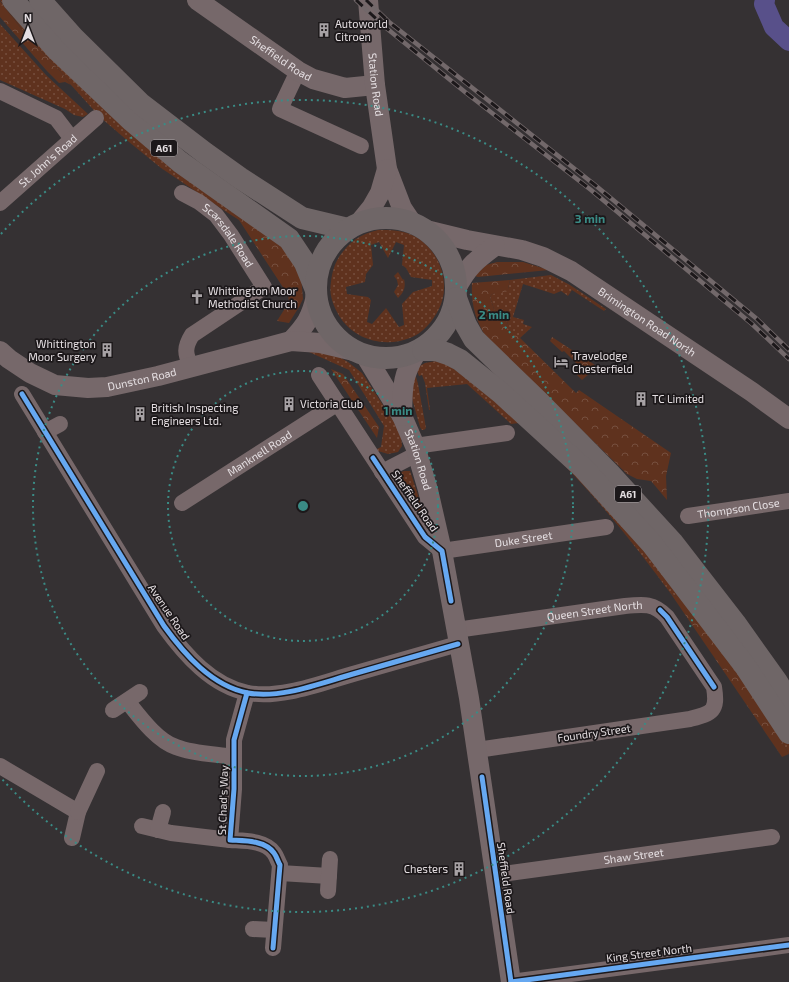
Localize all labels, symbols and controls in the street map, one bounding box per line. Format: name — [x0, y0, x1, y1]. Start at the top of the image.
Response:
north arrow — [8, 8, 48, 48]
text: N — [24, 11, 32, 24]
place label: Autoworld Citroen — [335, 17, 388, 43]
building icon: Autoworld Citroen — [316, 22, 332, 38]
street label: Sheffield Road — [248, 32, 314, 83]
street label: Station Road — [366, 52, 386, 117]
street label: St. John's Road — [16, 131, 79, 189]
road number: A61 — [151, 140, 177, 156]
street label: Scarsdale Road — [200, 200, 257, 269]
text: 3 min — [575, 211, 605, 225]
place label: Whittington Moor Methodist Church — [208, 284, 298, 310]
street label: Brimington Road North — [596, 284, 699, 359]
church icon: Whittington Moor Methodist Church — [189, 289, 205, 305]
text: 2 min — [479, 307, 509, 321]
place label: Whittington Moor Surgery — [28, 337, 96, 363]
building icon: Whittington Moor Surgery — [99, 342, 115, 358]
place label: Travelodge Chesterfield — [572, 349, 633, 375]
hotel icon: Travelodge Chesterfield — [553, 354, 569, 370]
street label: Dunston Road — [106, 364, 178, 393]
building icon: TC Limited — [633, 391, 649, 407]
place label: TC Limited — [652, 392, 704, 405]
building icon: Victoria Club — [281, 396, 297, 412]
place label: Victoria Club — [300, 397, 363, 410]
place label: British Inspecting Engineers Ltd. — [151, 401, 238, 427]
text: 1 min — [384, 403, 412, 417]
building icon: British Inspecting Engineers Ltd. — [132, 406, 148, 422]
street label: Manknell Road — [224, 427, 294, 478]
street label: Station Road — [402, 427, 435, 492]
street label: Sheffield Road — [389, 468, 441, 534]
road number: A61 — [615, 486, 641, 502]
street label: Thompson Close — [696, 495, 781, 521]
centre of rings — [296, 499, 310, 513]
street label: Duke Street — [494, 528, 553, 549]
street label: Avenue Road — [146, 581, 193, 642]
street label: Queen Street North — [546, 598, 643, 624]
street label: Foundry Street — [556, 721, 631, 744]
street label: St Chad's Way — [215, 765, 230, 835]
street label: Sheffield Road — [495, 841, 518, 914]
street label: Shaw Street — [603, 845, 665, 866]
building icon: Chesters — [451, 861, 467, 877]
place label: Chesters — [404, 862, 448, 875]
street label: King Street North — [605, 941, 693, 964]

